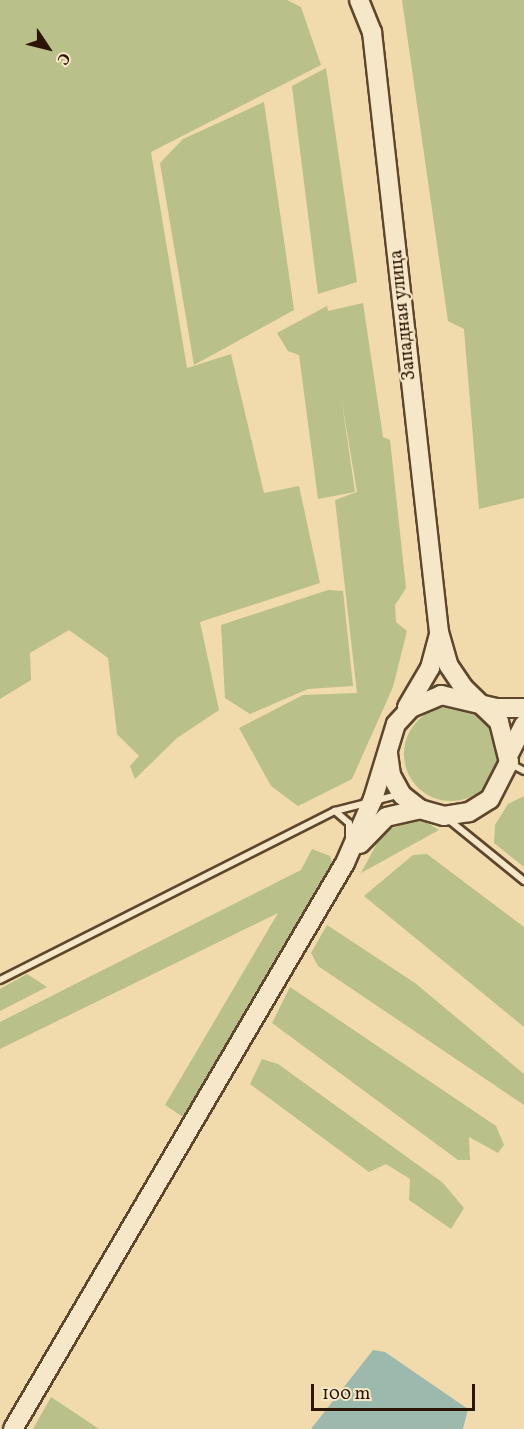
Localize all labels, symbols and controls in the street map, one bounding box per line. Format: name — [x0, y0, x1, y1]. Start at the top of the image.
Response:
north arrow — [18, 18, 78, 78]
text: С — [51, 48, 75, 69]
street label: Западная улица — [386, 248, 422, 382]
scale bar — [314, 1372, 478, 1410]
text: 100 m — [322, 1382, 371, 1407]

